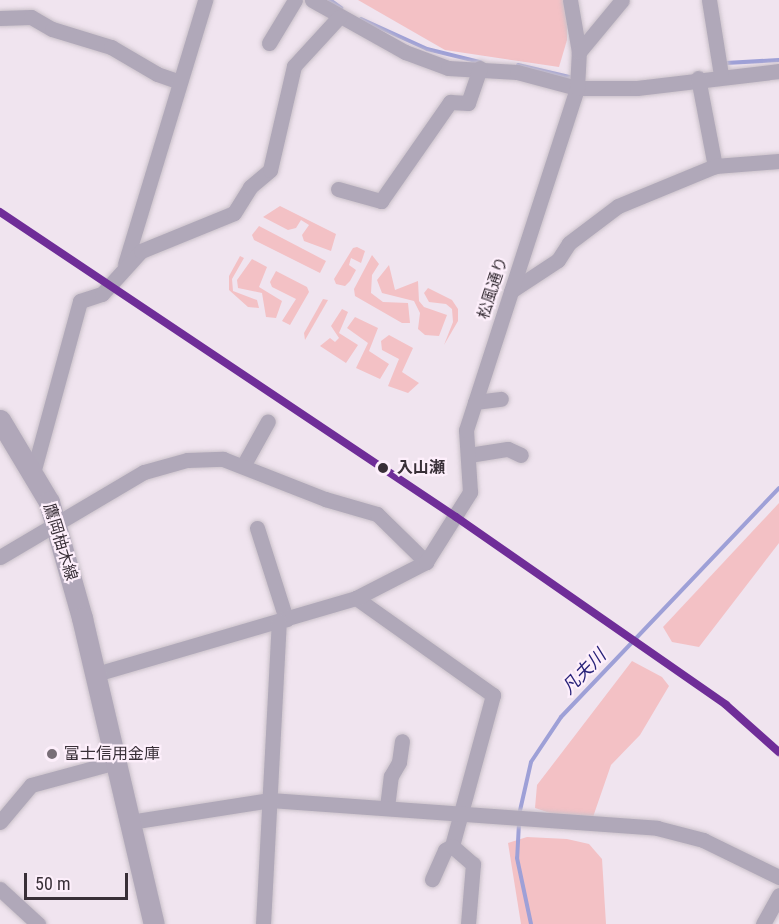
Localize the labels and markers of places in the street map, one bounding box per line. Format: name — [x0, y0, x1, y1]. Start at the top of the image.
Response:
place label: 入山瀬 — [397, 458, 445, 478]
marker: 入山瀬 — [374, 459, 392, 477]
place label: 富士信用金庫 — [64, 744, 160, 764]
marker: 富士信用金庫 — [45, 747, 59, 761]

